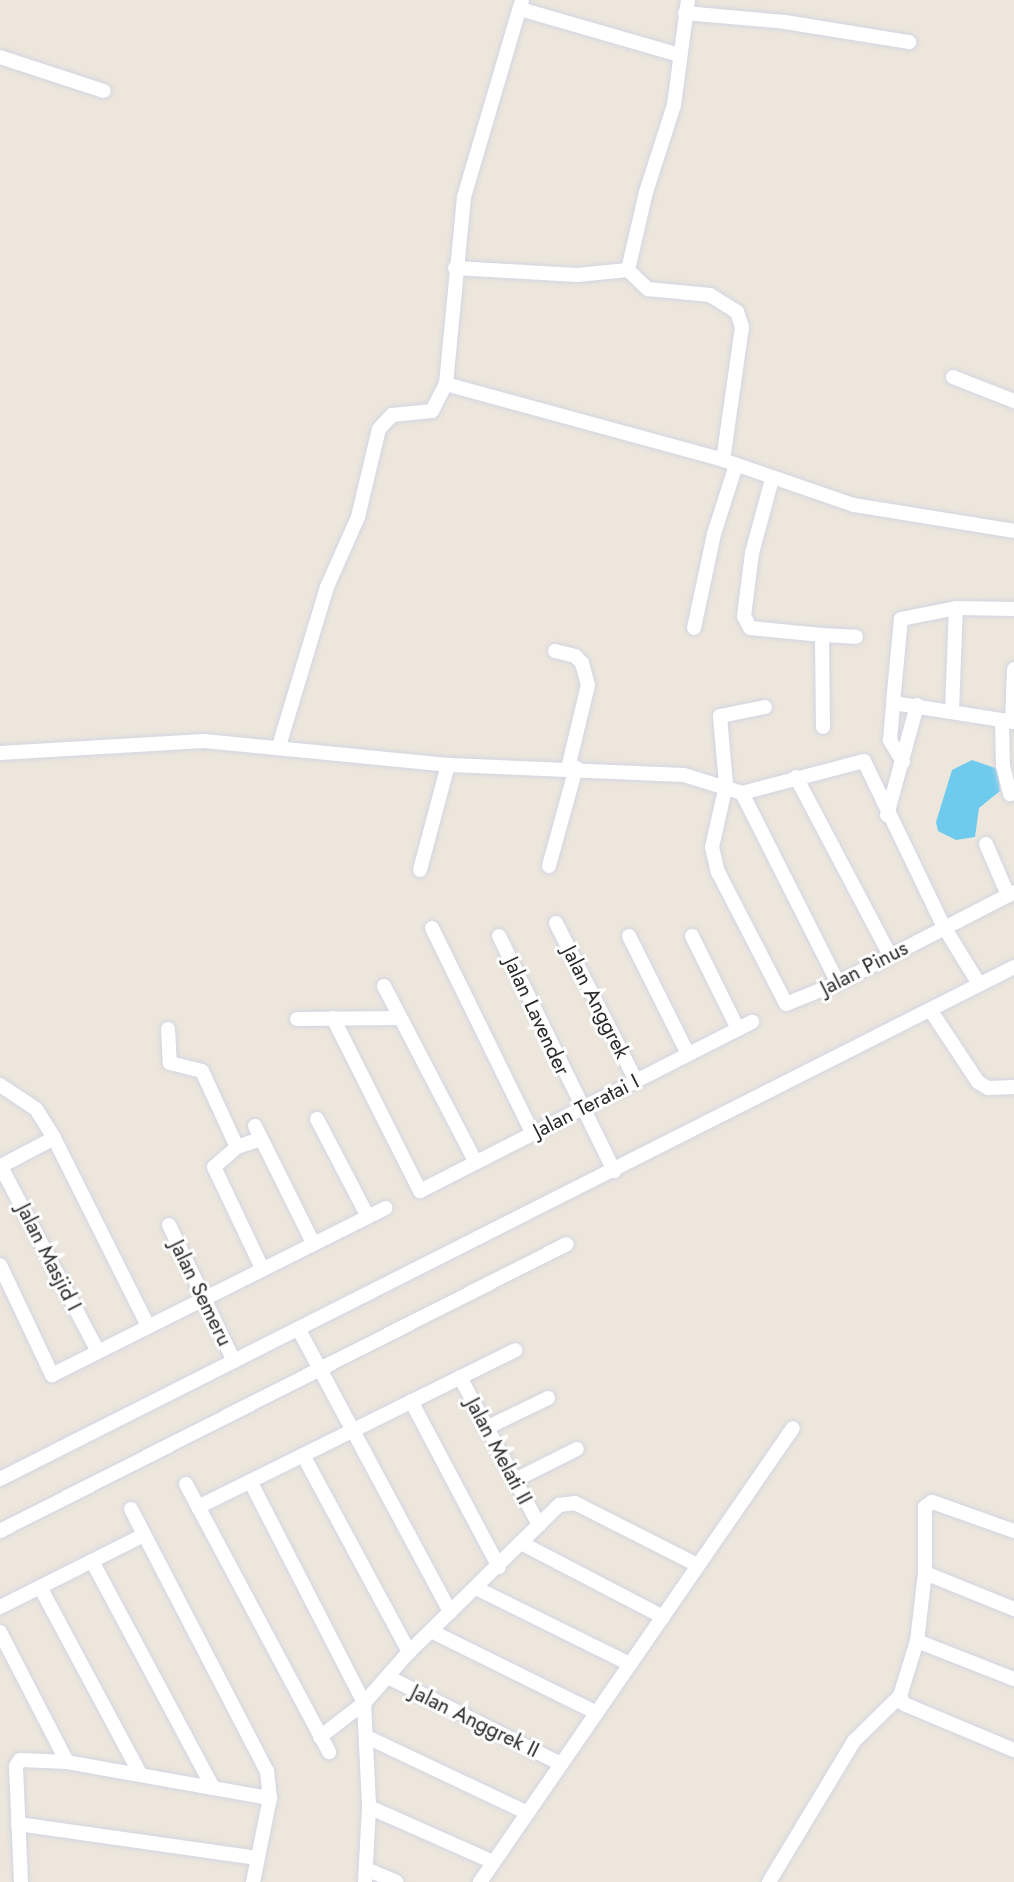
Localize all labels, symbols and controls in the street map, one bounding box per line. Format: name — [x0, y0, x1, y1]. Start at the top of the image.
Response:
street label: Jalan Pinus — [816, 935, 912, 1001]
street label: Jalan Anggrek — [557, 941, 635, 1063]
street label: Jalan Lavender — [499, 953, 575, 1079]
street label: Jalan Teratai I — [529, 1069, 643, 1143]
street label: Jalan Masjid I — [11, 1199, 87, 1315]
street label: Jalan Semeru — [164, 1236, 238, 1350]
street label: Jalan Melati II — [460, 1393, 538, 1509]
street label: Jalan Anggrek II — [407, 1679, 543, 1763]

